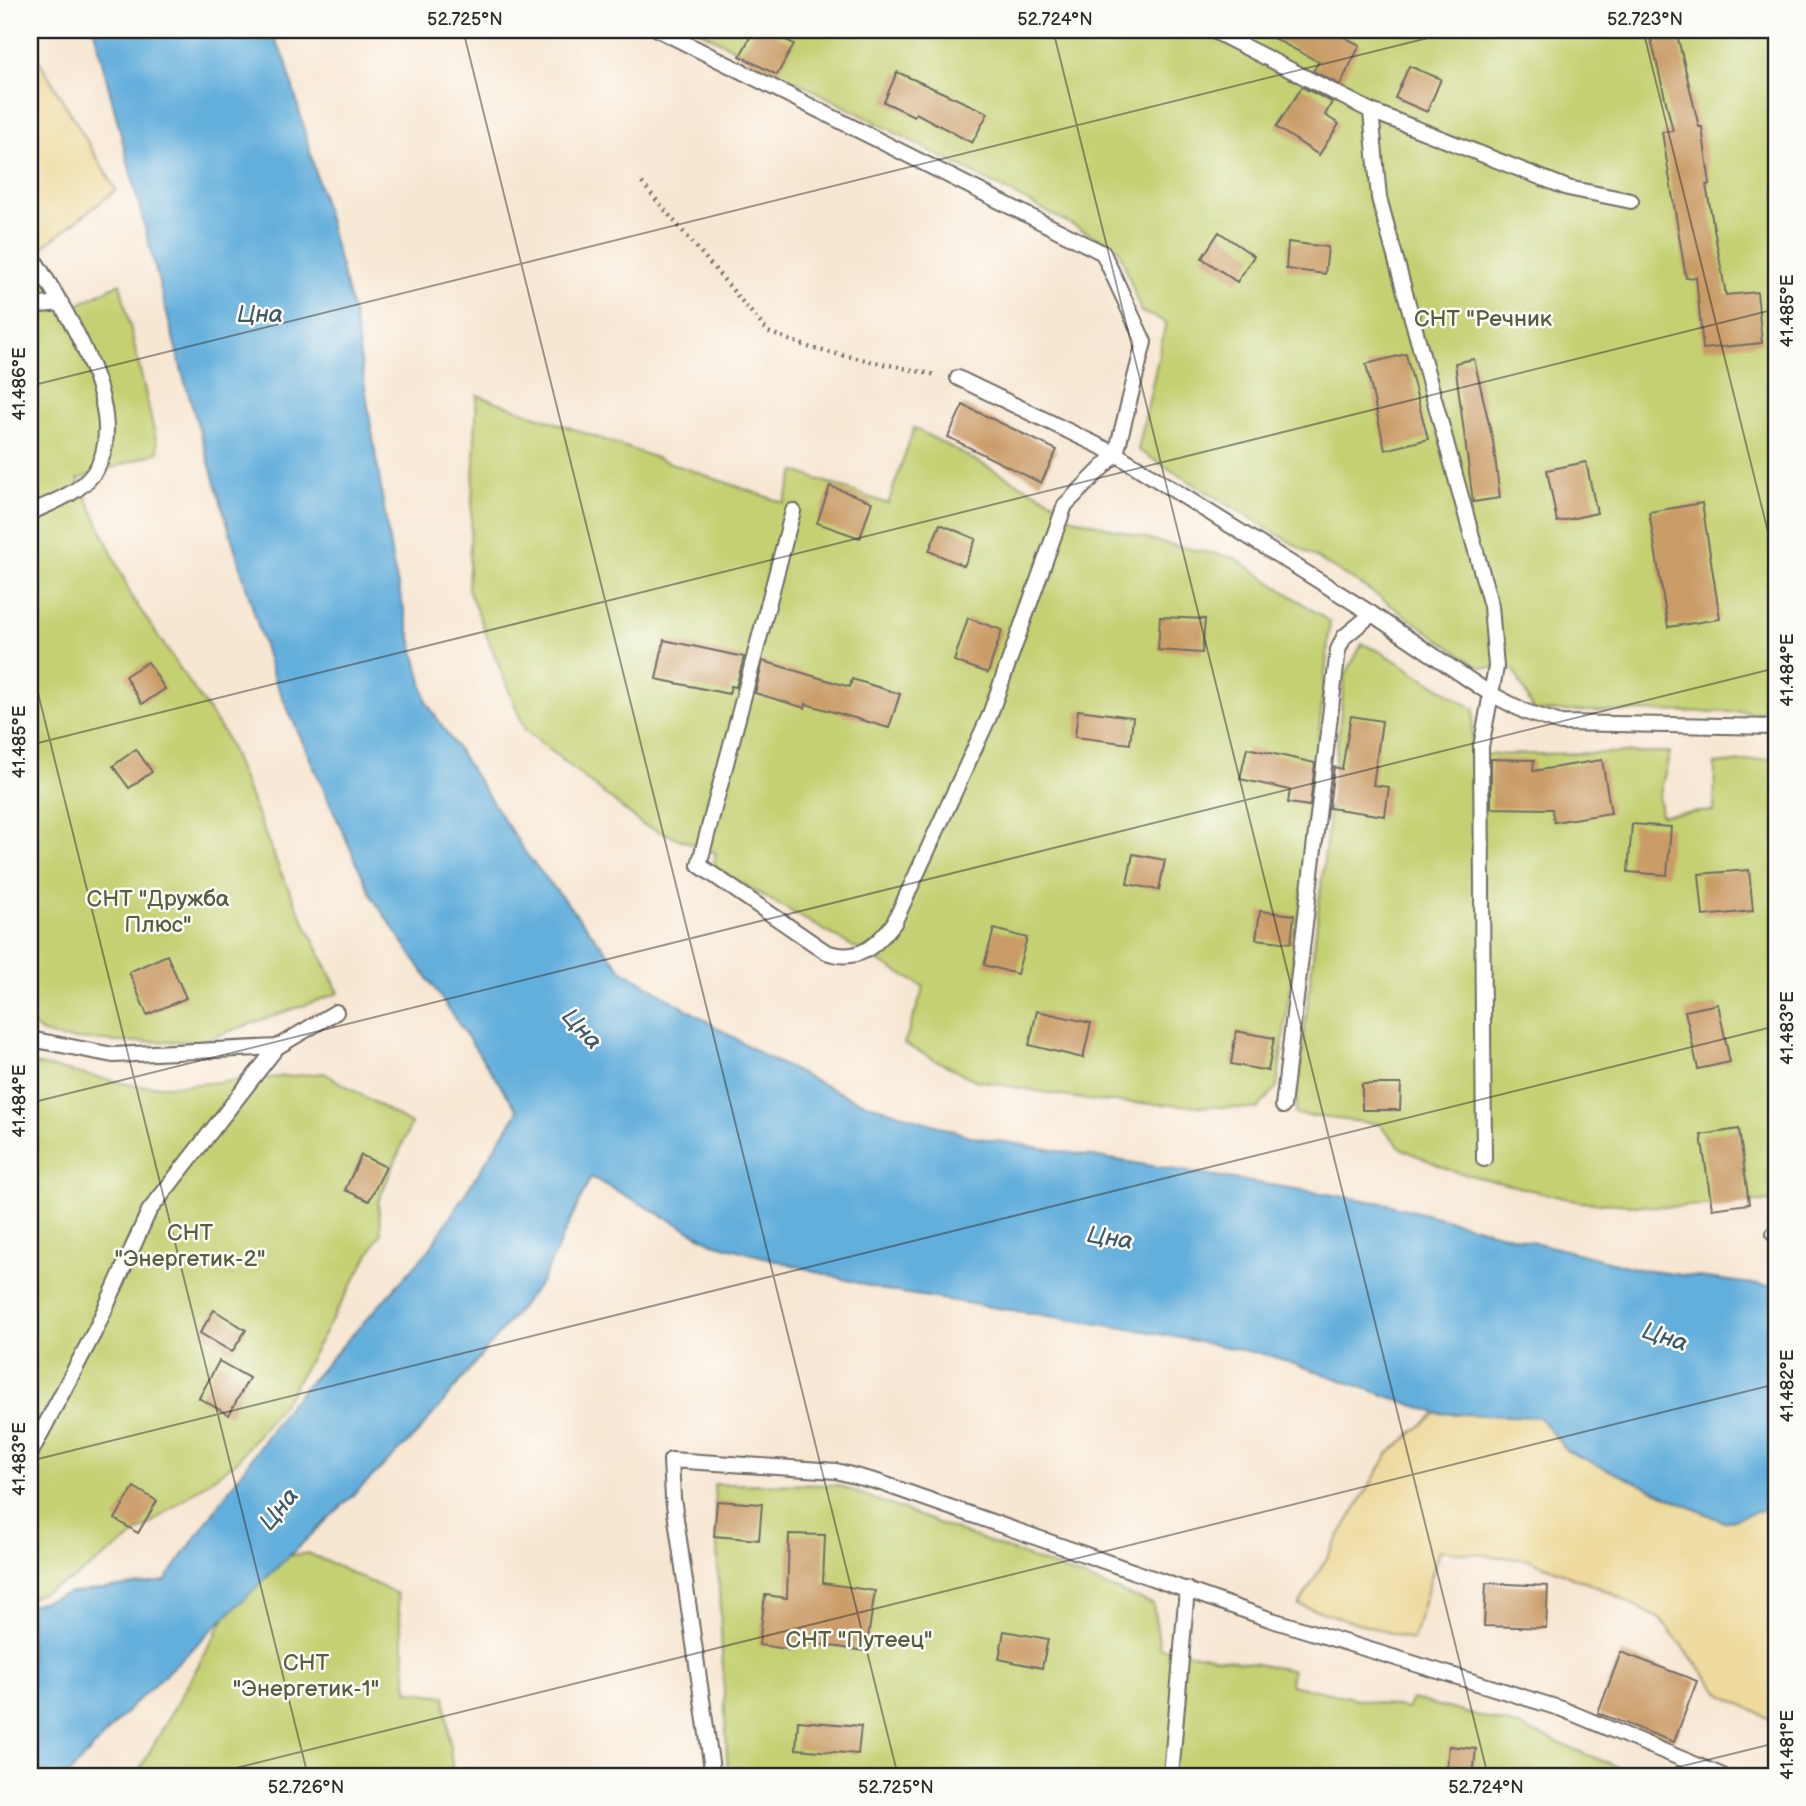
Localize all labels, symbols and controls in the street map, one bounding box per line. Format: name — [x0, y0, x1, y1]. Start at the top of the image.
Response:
text: 52.725°N — [427, 9, 503, 30]
text: 52.724°N — [1017, 9, 1093, 30]
text: 52.723°N — [1607, 9, 1683, 30]
text: 41.485°E — [1777, 274, 1798, 348]
water label: Цна — [237, 300, 283, 329]
park label: СНТ "Речник — [1414, 305, 1553, 333]
text: 41.486°E — [9, 347, 30, 421]
text: 41.484°E — [1777, 633, 1798, 707]
text: 41.485°E — [9, 705, 30, 779]
park label: СНТ "Дружба Плюс" — [87, 885, 230, 939]
text: 41.483°E — [1777, 991, 1798, 1065]
water label: Цна — [556, 1002, 608, 1056]
text: 41.484°E — [9, 1064, 30, 1138]
park label: СНТ "Энергетик-2" — [114, 1219, 266, 1273]
water label: Цна — [1085, 1220, 1135, 1256]
water label: Цна — [1639, 1316, 1691, 1358]
text: 41.482°E — [1777, 1349, 1798, 1423]
text: 41.483°E — [9, 1422, 30, 1496]
water label: Цна — [253, 1482, 305, 1536]
park label: СНТ "Путеец" — [785, 1626, 933, 1654]
park label: СНТ "Энергетик-1" — [233, 1649, 379, 1703]
text: 41.481°E — [1777, 1710, 1798, 1780]
text: 52.726°N — [268, 1777, 344, 1798]
text: 52.725°N — [858, 1777, 934, 1798]
text: 52.724°N — [1448, 1777, 1524, 1798]

